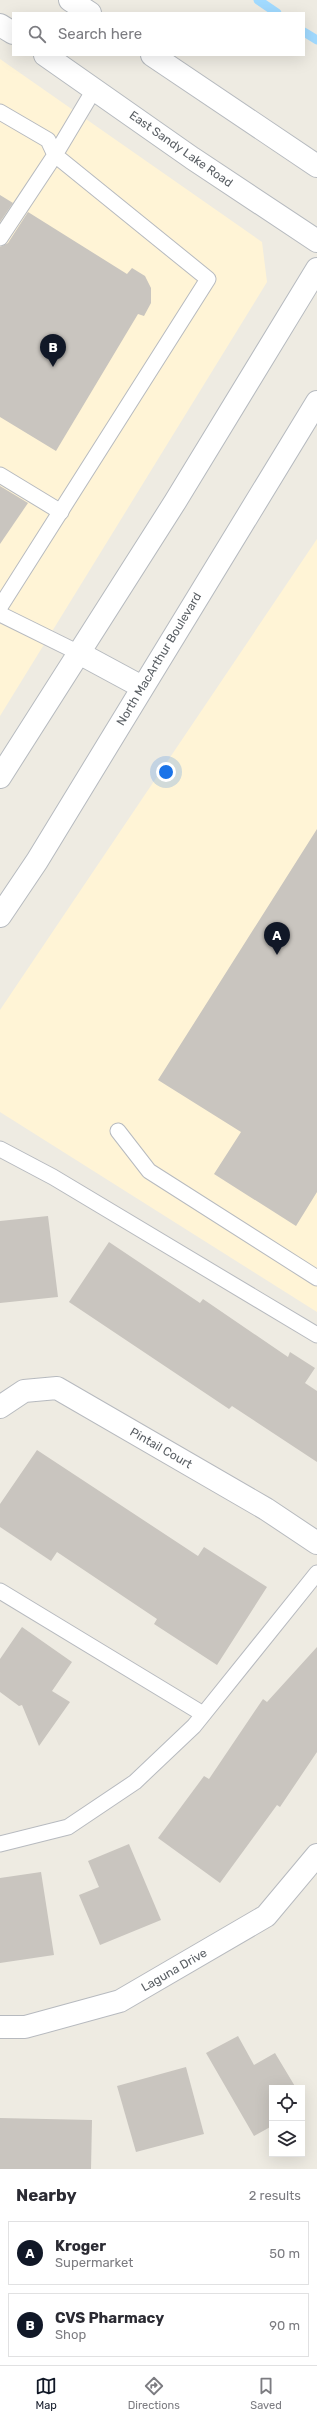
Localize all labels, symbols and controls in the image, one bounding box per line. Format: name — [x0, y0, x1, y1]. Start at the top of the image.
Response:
search box — [12, 12, 305, 56]
icon: search — [26, 23, 48, 45]
text: Search here — [58, 25, 142, 43]
street label: East Sandy Lake Road — [127, 108, 235, 190]
pin: B — [40, 334, 66, 367]
street label: North MacArthur Boulevard — [114, 590, 204, 728]
your location — [156, 762, 176, 782]
pin: A — [264, 922, 290, 955]
street label: Pintail Court — [128, 1425, 195, 1472]
street label: Laguna Drive — [139, 1945, 210, 1994]
map controls — [269, 2085, 305, 2157]
button: locate — [269, 2085, 305, 2121]
button: layers — [269, 2121, 305, 2157]
text: Nearby — [16, 2185, 77, 2205]
text: 2 results — [249, 2188, 301, 2203]
text: Kroger — [55, 2237, 106, 2255]
text: A — [25, 2246, 35, 2261]
text: 50 m — [269, 2246, 300, 2261]
text: Supermarket — [55, 2255, 133, 2270]
text: CVS Pharmacy — [55, 2309, 164, 2327]
text: B — [25, 2318, 35, 2333]
text: 90 m — [269, 2318, 300, 2333]
text: Shop — [55, 2327, 86, 2342]
tab: Map — [35, 2375, 57, 2412]
tab: Directions — [128, 2375, 180, 2412]
tab: Saved — [250, 2375, 282, 2412]

